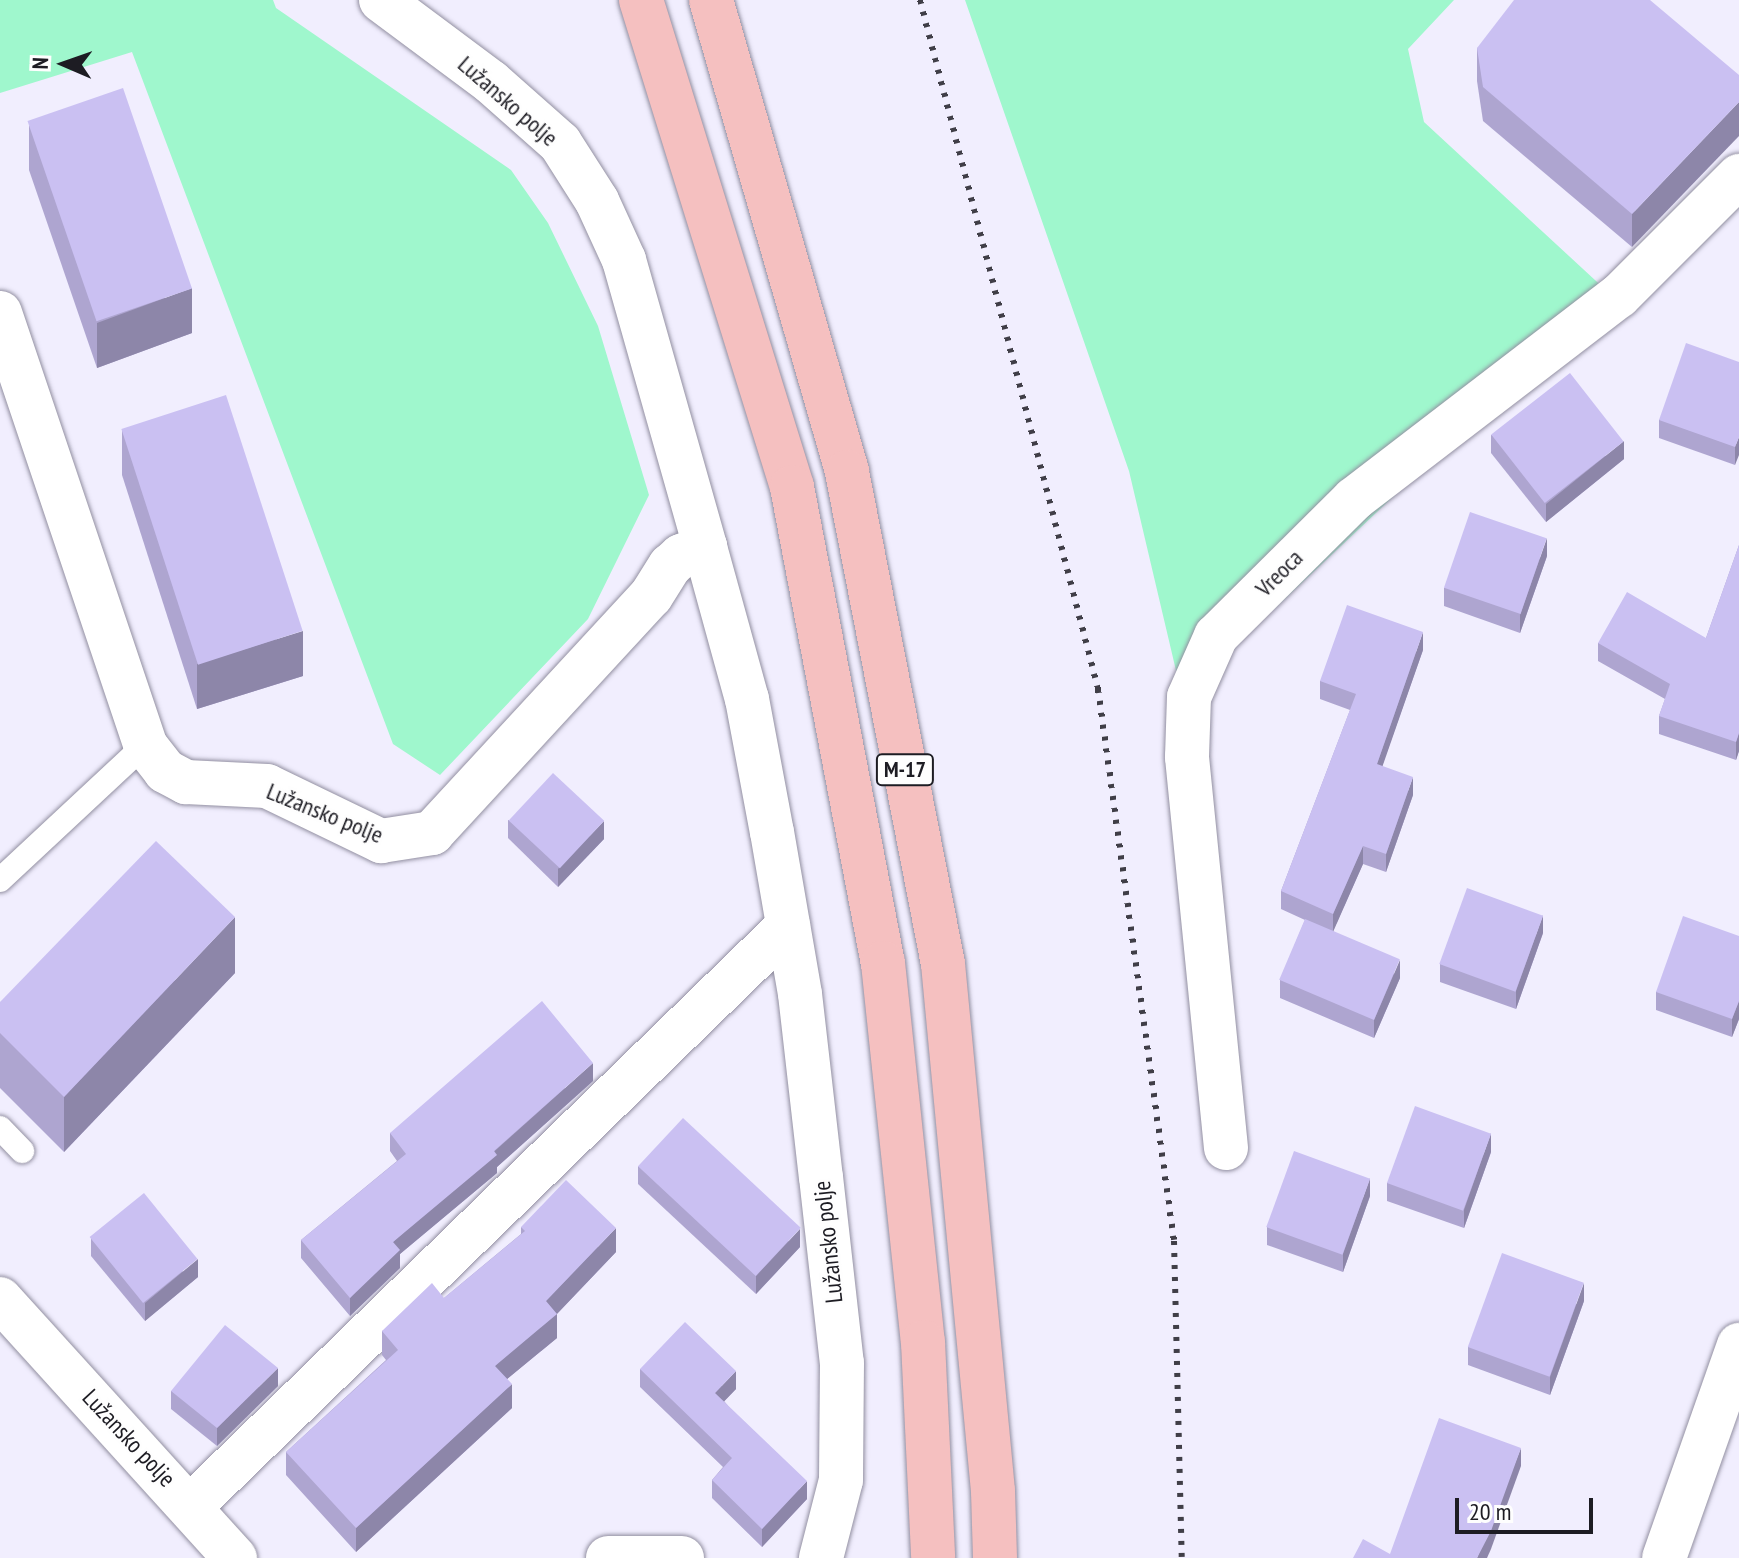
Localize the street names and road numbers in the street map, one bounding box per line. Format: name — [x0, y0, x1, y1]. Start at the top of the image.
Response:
street label: Lužansko polje — [452, 50, 564, 152]
street label: Vreoca — [1249, 543, 1309, 603]
road number: M-17 — [875, 752, 935, 788]
street label: Lužansko polje — [263, 777, 387, 849]
street label: Lužansko polje — [807, 1179, 849, 1305]
street label: Lužansko polje — [77, 1383, 181, 1493]

